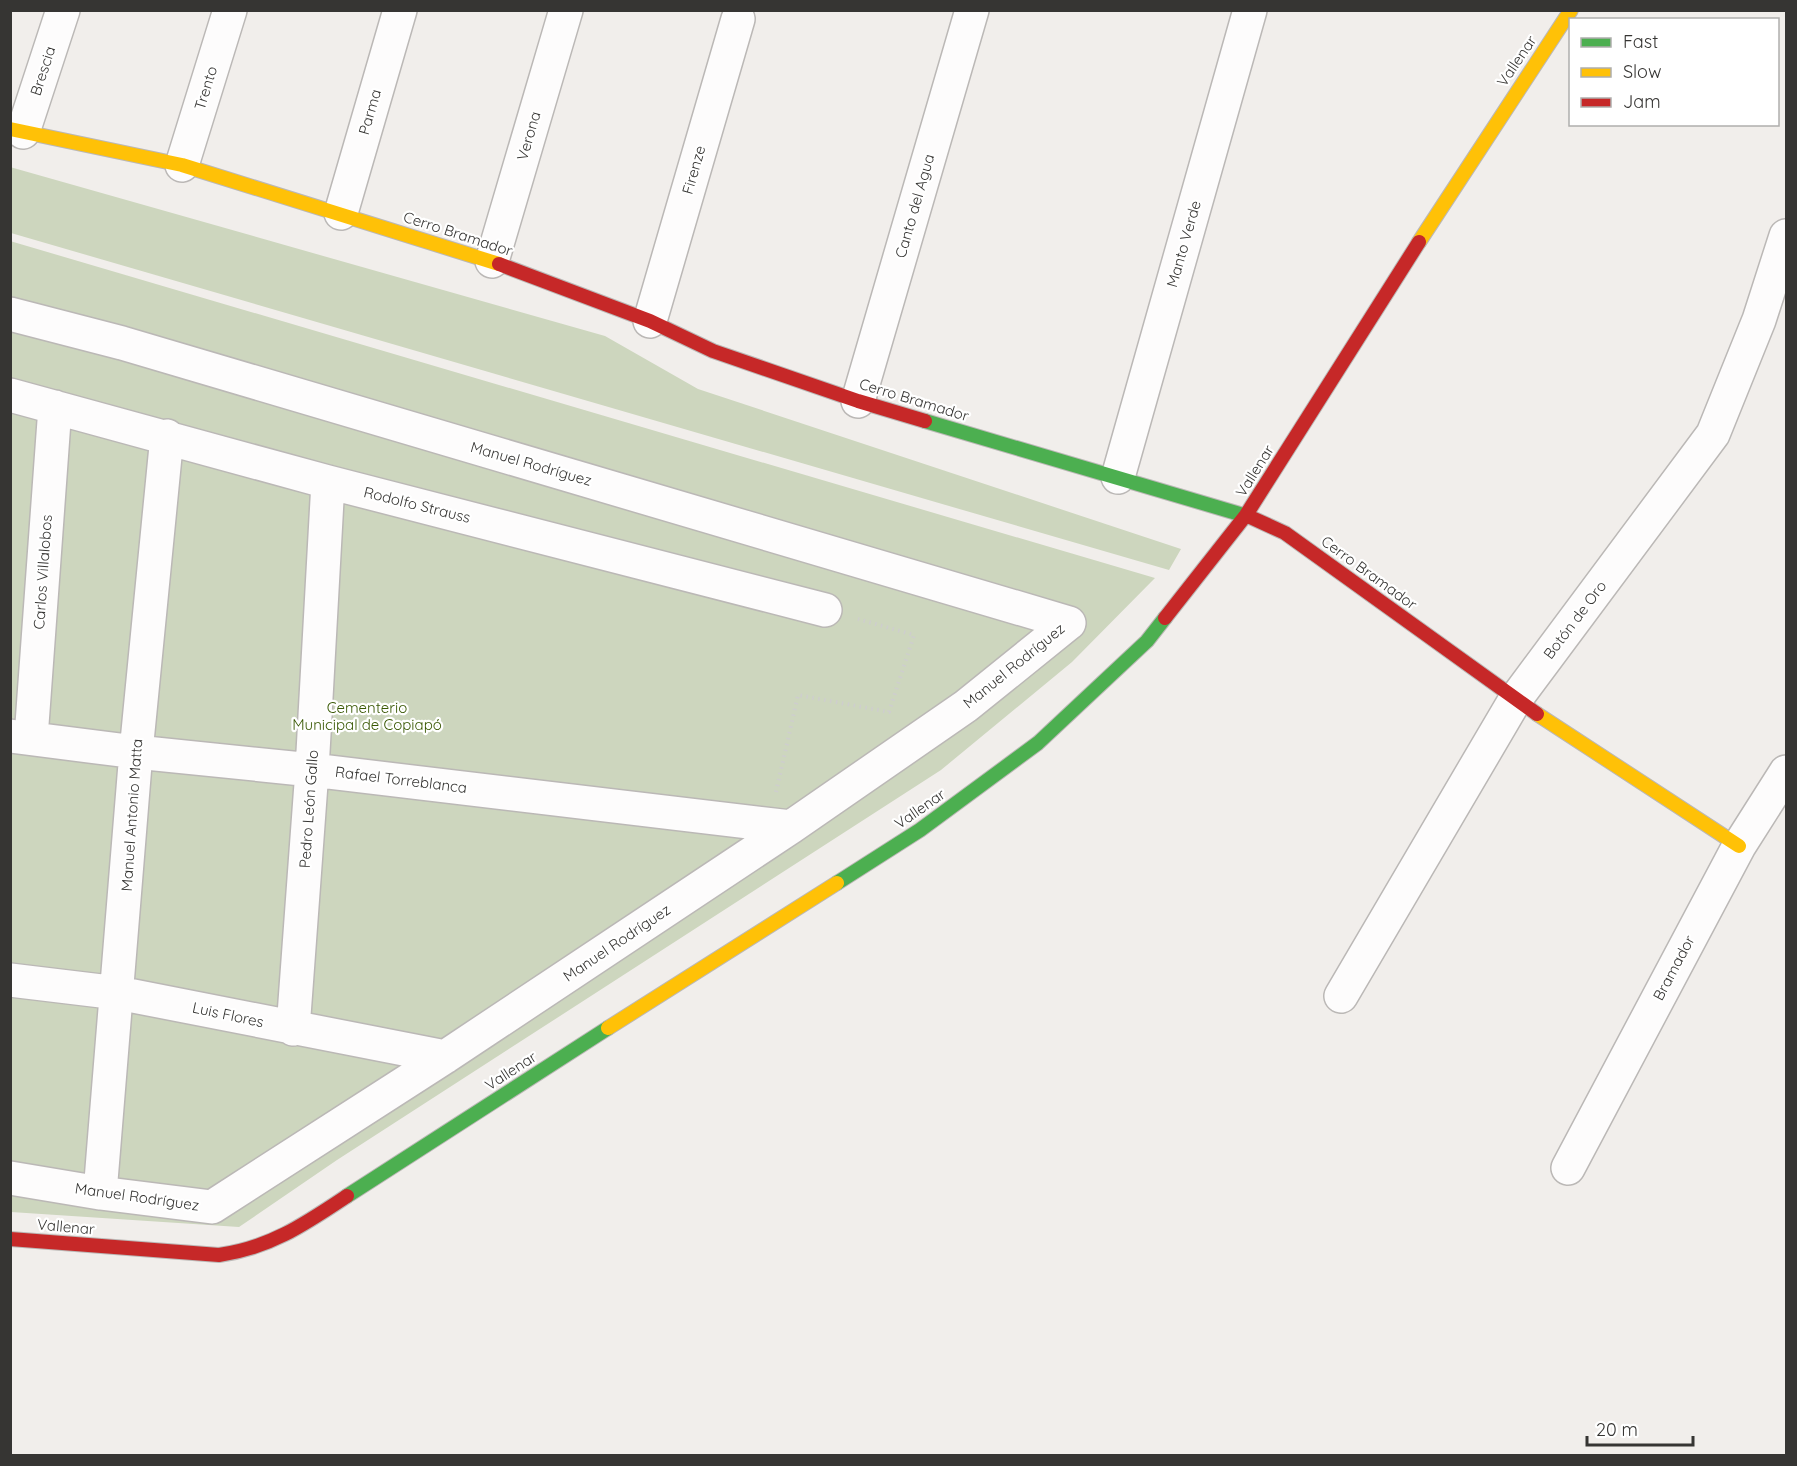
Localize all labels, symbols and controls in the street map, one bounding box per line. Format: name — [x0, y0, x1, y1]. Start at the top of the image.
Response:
legend — [1569, 18, 1779, 126]
text: Fast — [1623, 30, 1658, 53]
street label: Vallenar — [1493, 31, 1541, 90]
street label: Brescia — [26, 44, 59, 98]
text: Slow — [1623, 60, 1661, 83]
street label: Trento — [190, 64, 221, 112]
street label: Parma — [354, 87, 385, 137]
text: Jam — [1623, 90, 1661, 113]
street label: Verona — [512, 109, 545, 163]
street label: Firenze — [678, 143, 710, 196]
street label: Canto del Agua — [891, 152, 938, 260]
street label: Manto Verde — [1162, 198, 1205, 289]
street label: Cerro Bramador — [401, 207, 515, 260]
street label: Cerro Bramador — [857, 374, 972, 425]
street label: Manuel Rodríguez — [468, 437, 594, 490]
street label: Vallenar — [1231, 441, 1278, 500]
street label: Rodolfo Strauss — [362, 482, 472, 527]
street label: Carlos Villalobos — [29, 514, 56, 630]
street label: Cerro Bramador — [1318, 531, 1421, 614]
street label: Botón de Oro — [1539, 577, 1610, 663]
street label: Manuel Rodríguez — [959, 619, 1068, 712]
park label: Cementerio Municipal de Copiapó — [292, 698, 442, 734]
street label: Manuel Antonio Matta — [117, 738, 146, 892]
street label: Pedro León Gallo — [295, 749, 322, 869]
street label: Rafael Torreblanca — [334, 762, 468, 797]
street label: Vallenar — [891, 784, 949, 833]
street label: Manuel Rodríguez — [559, 900, 674, 985]
street label: Bramador — [1648, 932, 1699, 1004]
street label: Luis Flores — [191, 998, 266, 1031]
street label: Vallenar — [481, 1047, 540, 1094]
street label: Manuel Rodríguez — [74, 1178, 200, 1215]
street label: Vallenar — [37, 1215, 96, 1238]
scale bar — [1587, 1409, 1694, 1447]
text: 20 m — [1596, 1418, 1638, 1441]

